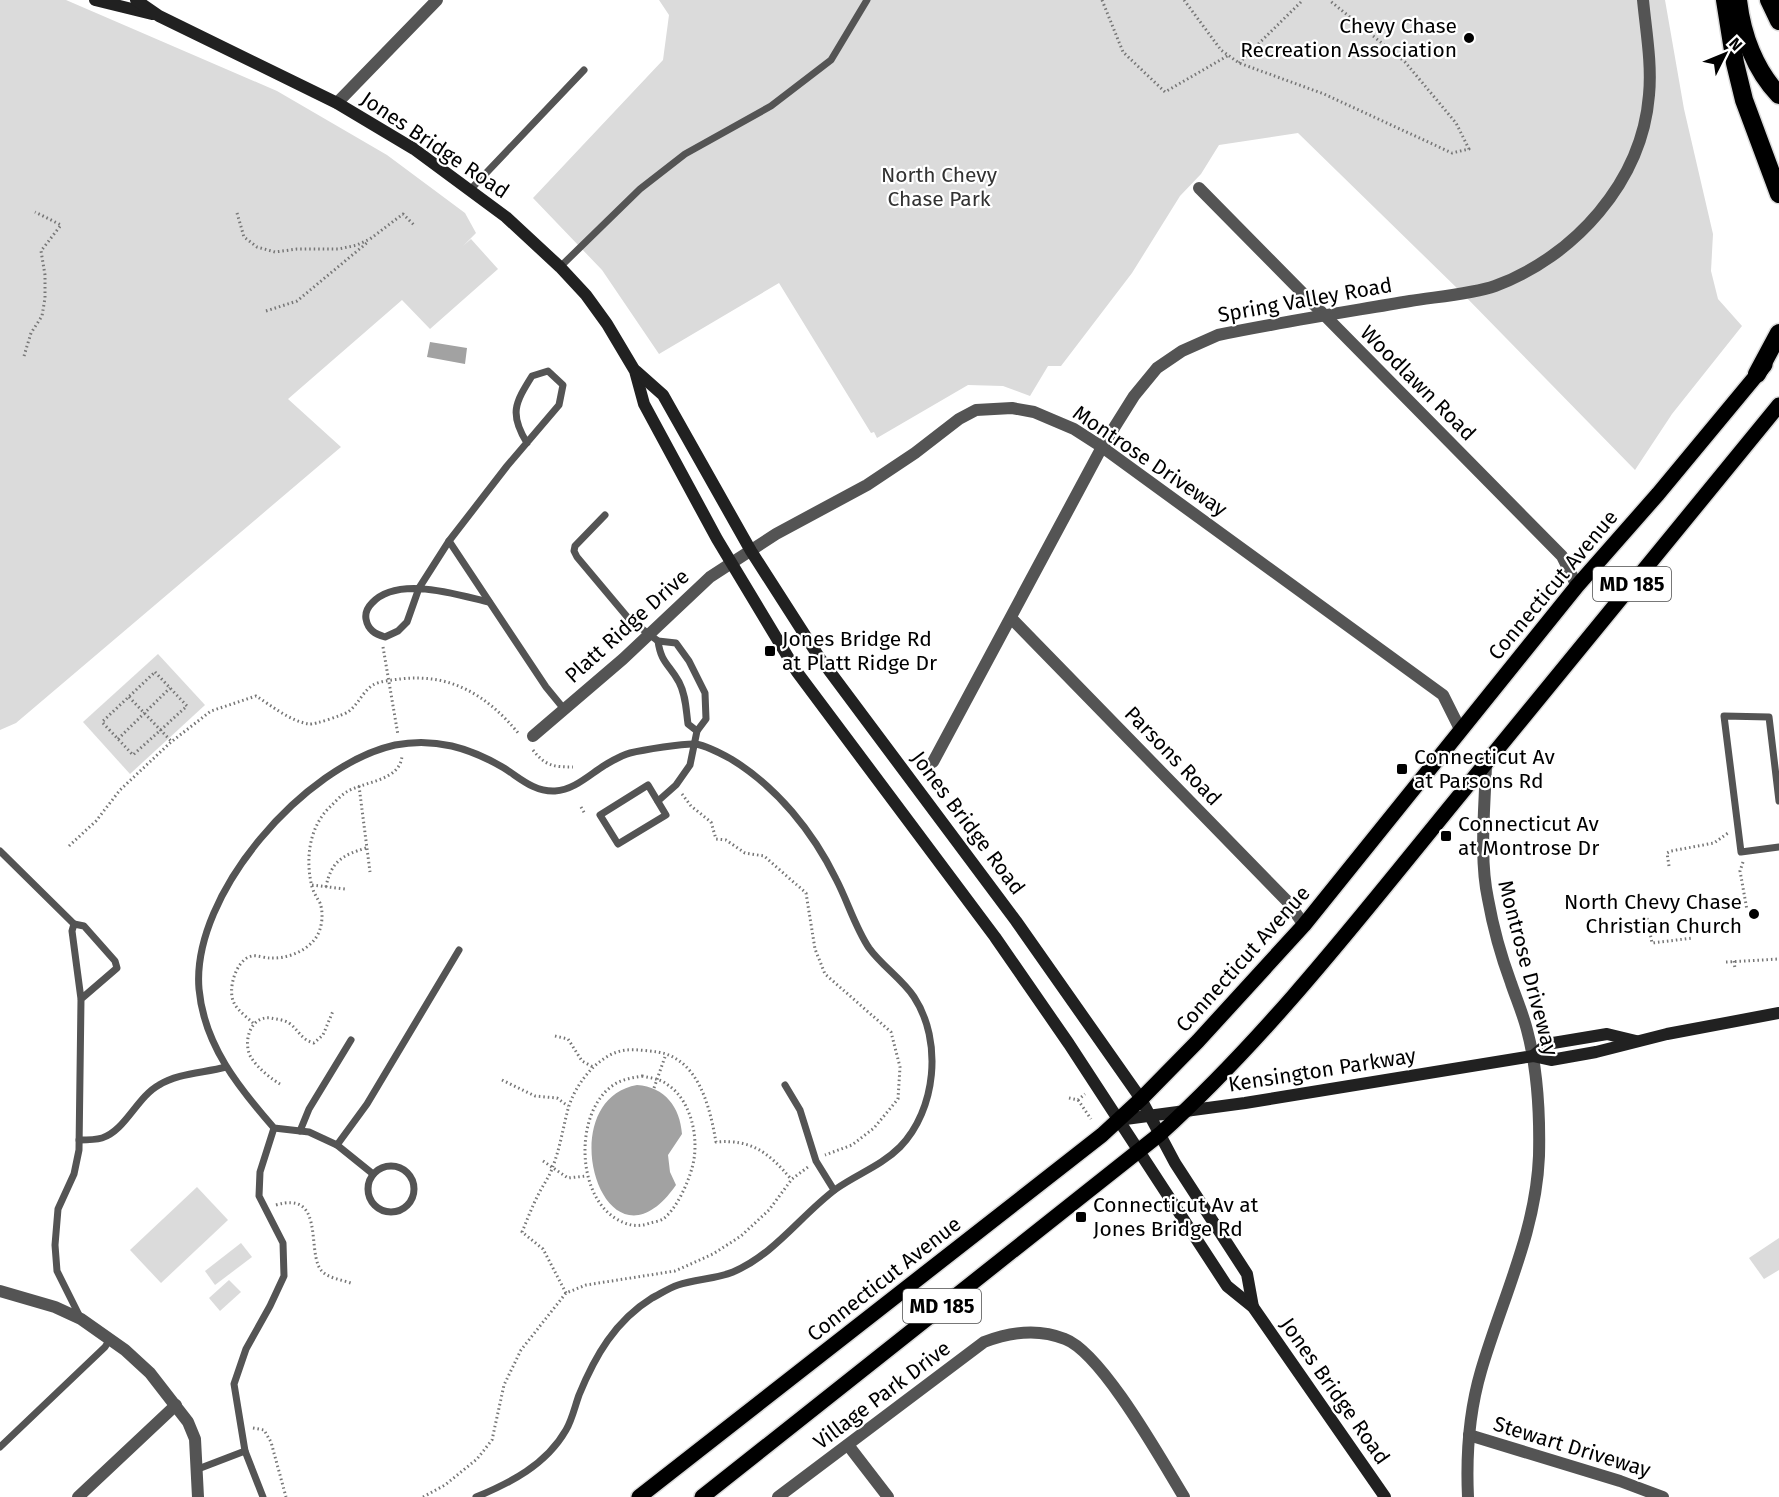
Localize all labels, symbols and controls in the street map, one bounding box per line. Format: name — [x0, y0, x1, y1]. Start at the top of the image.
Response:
place label: Chevy Chase Recreation Association — [1240, 13, 1457, 63]
north arrow — [1695, 24, 1755, 84]
marker: Chevy Chase Recreation Association — [1462, 31, 1476, 45]
text: N — [1725, 34, 1746, 54]
street label: Jones Bridge Road — [356, 86, 514, 204]
park label: North Chevy Chase Park — [881, 162, 998, 212]
street label: Spring Valley Road — [1216, 272, 1394, 328]
street label: Woodlawn Road — [1355, 320, 1481, 446]
street label: Montrose Driveway — [1068, 400, 1233, 523]
street label: Connecticut Avenue — [1483, 505, 1623, 665]
street label: Platt Ridge Drive — [560, 563, 694, 689]
road number: MD 185 — [1593, 567, 1671, 601]
place label: Jones Bridge Rd at Platt Ridge Dr — [782, 626, 937, 676]
marker: Jones Bridge Rd at Platt Ridge Dr — [763, 644, 777, 658]
street label: Parsons Road — [1119, 701, 1227, 811]
place label: Connecticut Av at Parsons Rd — [1414, 744, 1555, 794]
street label: Jones Bridge Road — [906, 746, 1030, 900]
marker: Connecticut Av at Parsons Rd — [1395, 762, 1409, 776]
place label: Connecticut Av at Montrose Dr — [1458, 811, 1599, 861]
marker: Connecticut Av at Montrose Dr — [1439, 829, 1453, 843]
street label: Montrose Driveway — [1492, 877, 1564, 1059]
street label: Connecticut Avenue — [1170, 880, 1316, 1038]
place label: North Chevy Chase Christian Church — [1564, 889, 1742, 939]
marker: North Chevy Chase Christian Church — [1747, 907, 1761, 921]
street label: Kensington Parkway — [1226, 1042, 1418, 1098]
place label: Connecticut Av at Jones Bridge Rd — [1093, 1192, 1259, 1242]
marker: Connecticut Av at Jones Bridge Rd — [1074, 1210, 1088, 1224]
street label: Connecticut Avenue — [802, 1211, 966, 1347]
road number: MD 185 — [903, 1289, 981, 1323]
street label: Jones Bridge Road — [1275, 1313, 1395, 1469]
street label: Village Park Drive — [808, 1335, 956, 1455]
street label: Stewart Driveway — [1490, 1411, 1654, 1483]

